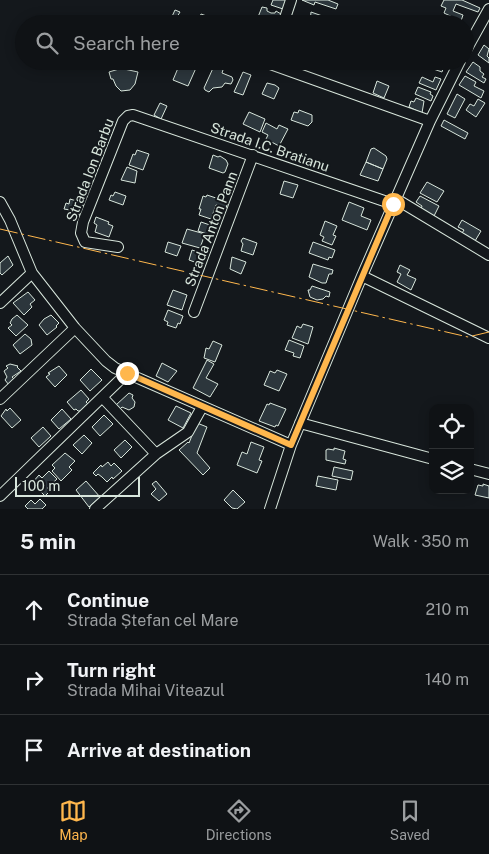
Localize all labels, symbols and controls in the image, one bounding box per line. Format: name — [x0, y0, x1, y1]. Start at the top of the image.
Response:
search box — [15, 15, 474, 70]
icon: search — [33, 29, 61, 57]
text: Search here — [73, 32, 180, 54]
street label: Strada Ion Barbu — [63, 116, 117, 224]
street label: Strada I.C. Bratianu — [208, 119, 332, 175]
street label: Strada Anton Pann — [182, 169, 240, 289]
route start — [382, 193, 405, 216]
route end — [116, 362, 139, 385]
map controls — [429, 404, 474, 494]
button: locate — [429, 404, 474, 449]
button: layers — [429, 449, 474, 494]
scale bar — [15, 474, 140, 497]
text: 100 m — [22, 478, 60, 494]
text: 5 min — [20, 529, 76, 554]
text: Walk · 350 m — [373, 532, 469, 551]
text: Continue — [67, 589, 149, 611]
icon: ahead — [20, 596, 48, 624]
text: 210 m — [425, 600, 469, 619]
text: Strada Ștefan cel Mare — [67, 611, 239, 630]
text: Turn right — [67, 659, 156, 681]
icon: right — [20, 666, 48, 694]
text: 140 m — [425, 670, 469, 689]
text: Strada Mihai Viteazul — [67, 681, 225, 700]
icon: arrive — [20, 736, 48, 764]
text: Arrive at destination — [67, 739, 251, 761]
tab: Map — [59, 797, 88, 843]
tab: Directions — [206, 797, 272, 843]
tab: Saved — [390, 797, 430, 843]

